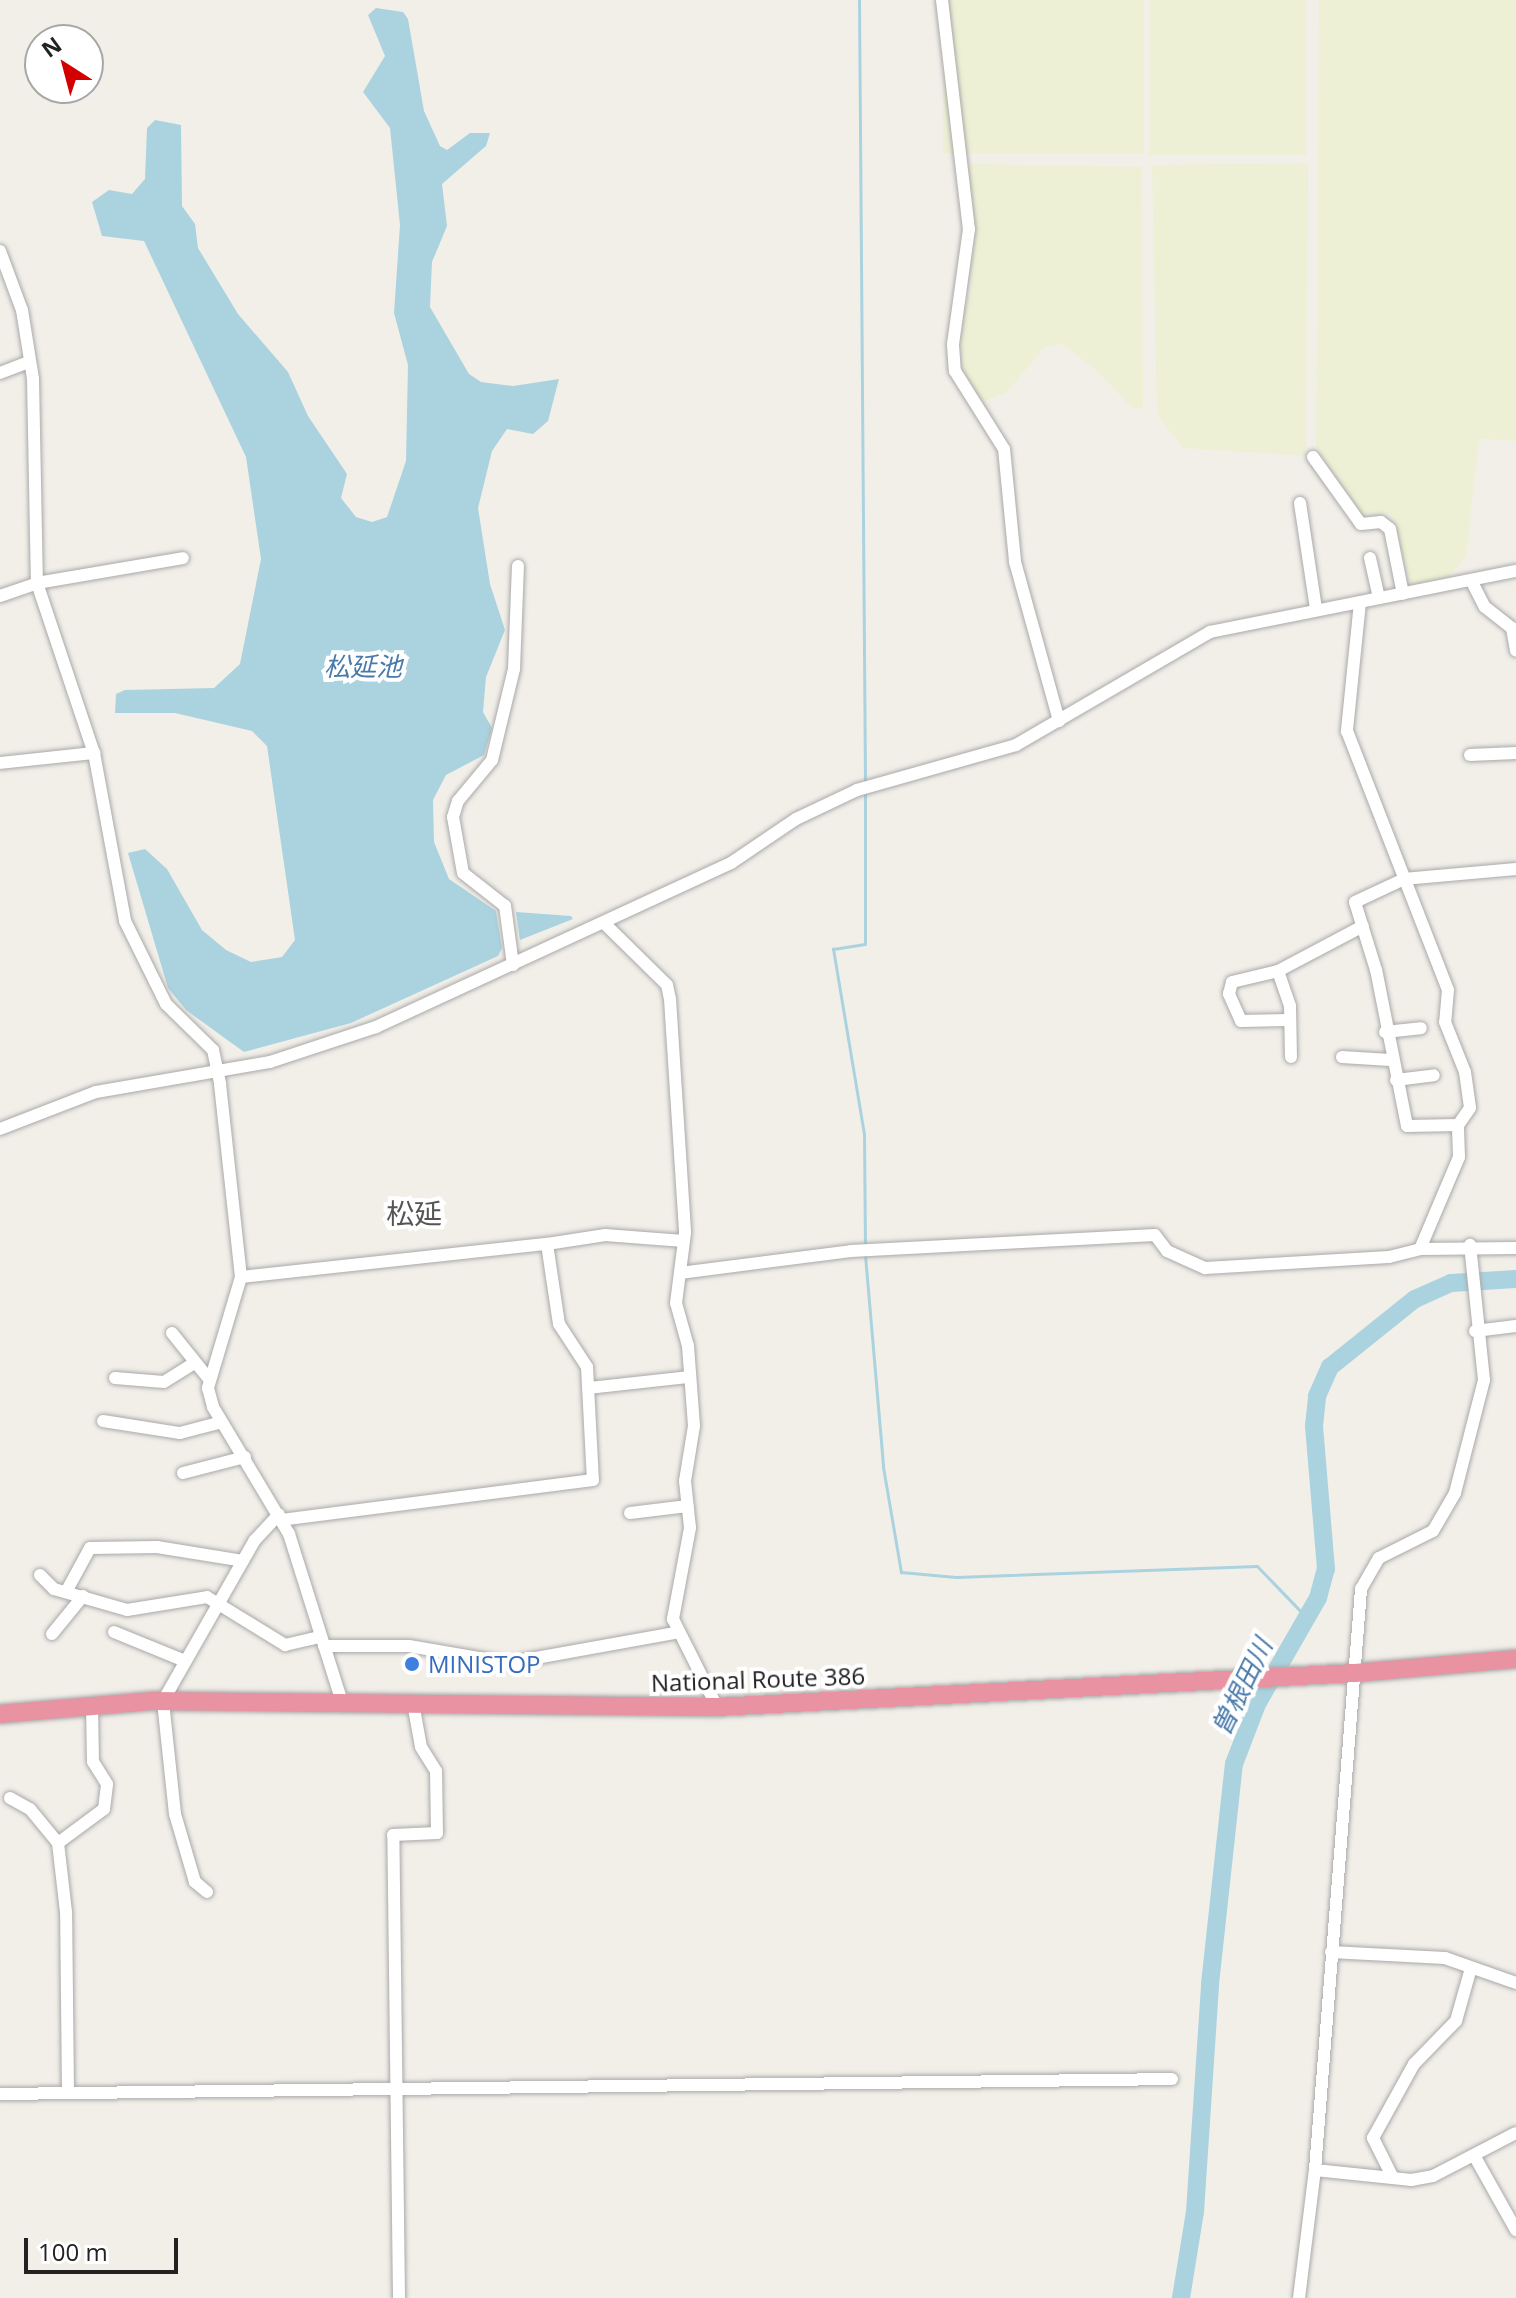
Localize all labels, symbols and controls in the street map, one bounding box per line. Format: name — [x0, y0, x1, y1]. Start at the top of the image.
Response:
north arrow — [24, 24, 104, 104]
text: N — [35, 29, 67, 64]
water label: 松延池 — [324, 651, 402, 683]
district label: 松延 — [386, 1196, 442, 1230]
water label: 曽根田川 — [1205, 1633, 1279, 1741]
place label: MINISTOP — [428, 1650, 541, 1678]
marker: MINISTOP — [403, 1655, 421, 1673]
street label: National Route 386 — [650, 1661, 866, 1697]
scale bar — [28, 2222, 182, 2272]
text: 100 m — [38, 2235, 108, 2268]

